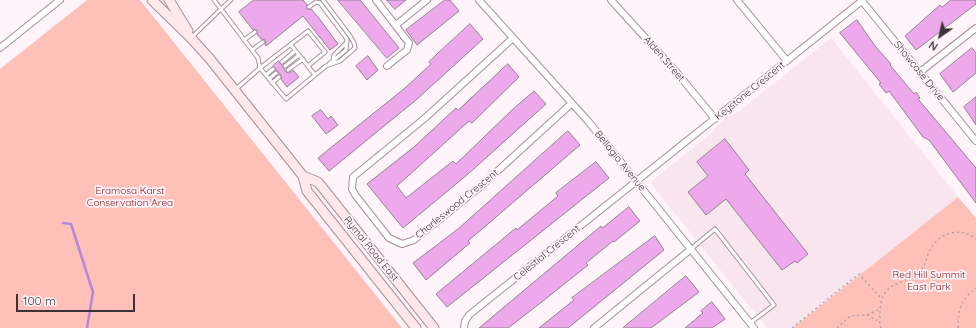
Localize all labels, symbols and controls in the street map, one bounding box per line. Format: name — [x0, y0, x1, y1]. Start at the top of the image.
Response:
north arrow — [920, 16, 960, 56]
street label: Alden Street — [641, 34, 687, 84]
text: N — [926, 38, 941, 54]
street label: Showcase Drive — [891, 39, 947, 103]
street label: Keystone Crescent — [713, 59, 787, 123]
street label: Bellagio Avenue — [592, 128, 648, 194]
street label: Charleswood Crescent — [413, 167, 501, 241]
park label: Eramosa Karst Conservation Area — [87, 185, 173, 208]
street label: Rymal Road East — [341, 214, 401, 284]
street label: Celestial Crescent — [511, 223, 583, 283]
park label: Red Hill Summit East Park — [893, 269, 965, 292]
scale bar — [18, 286, 137, 312]
text: 100 m — [23, 293, 56, 308]

